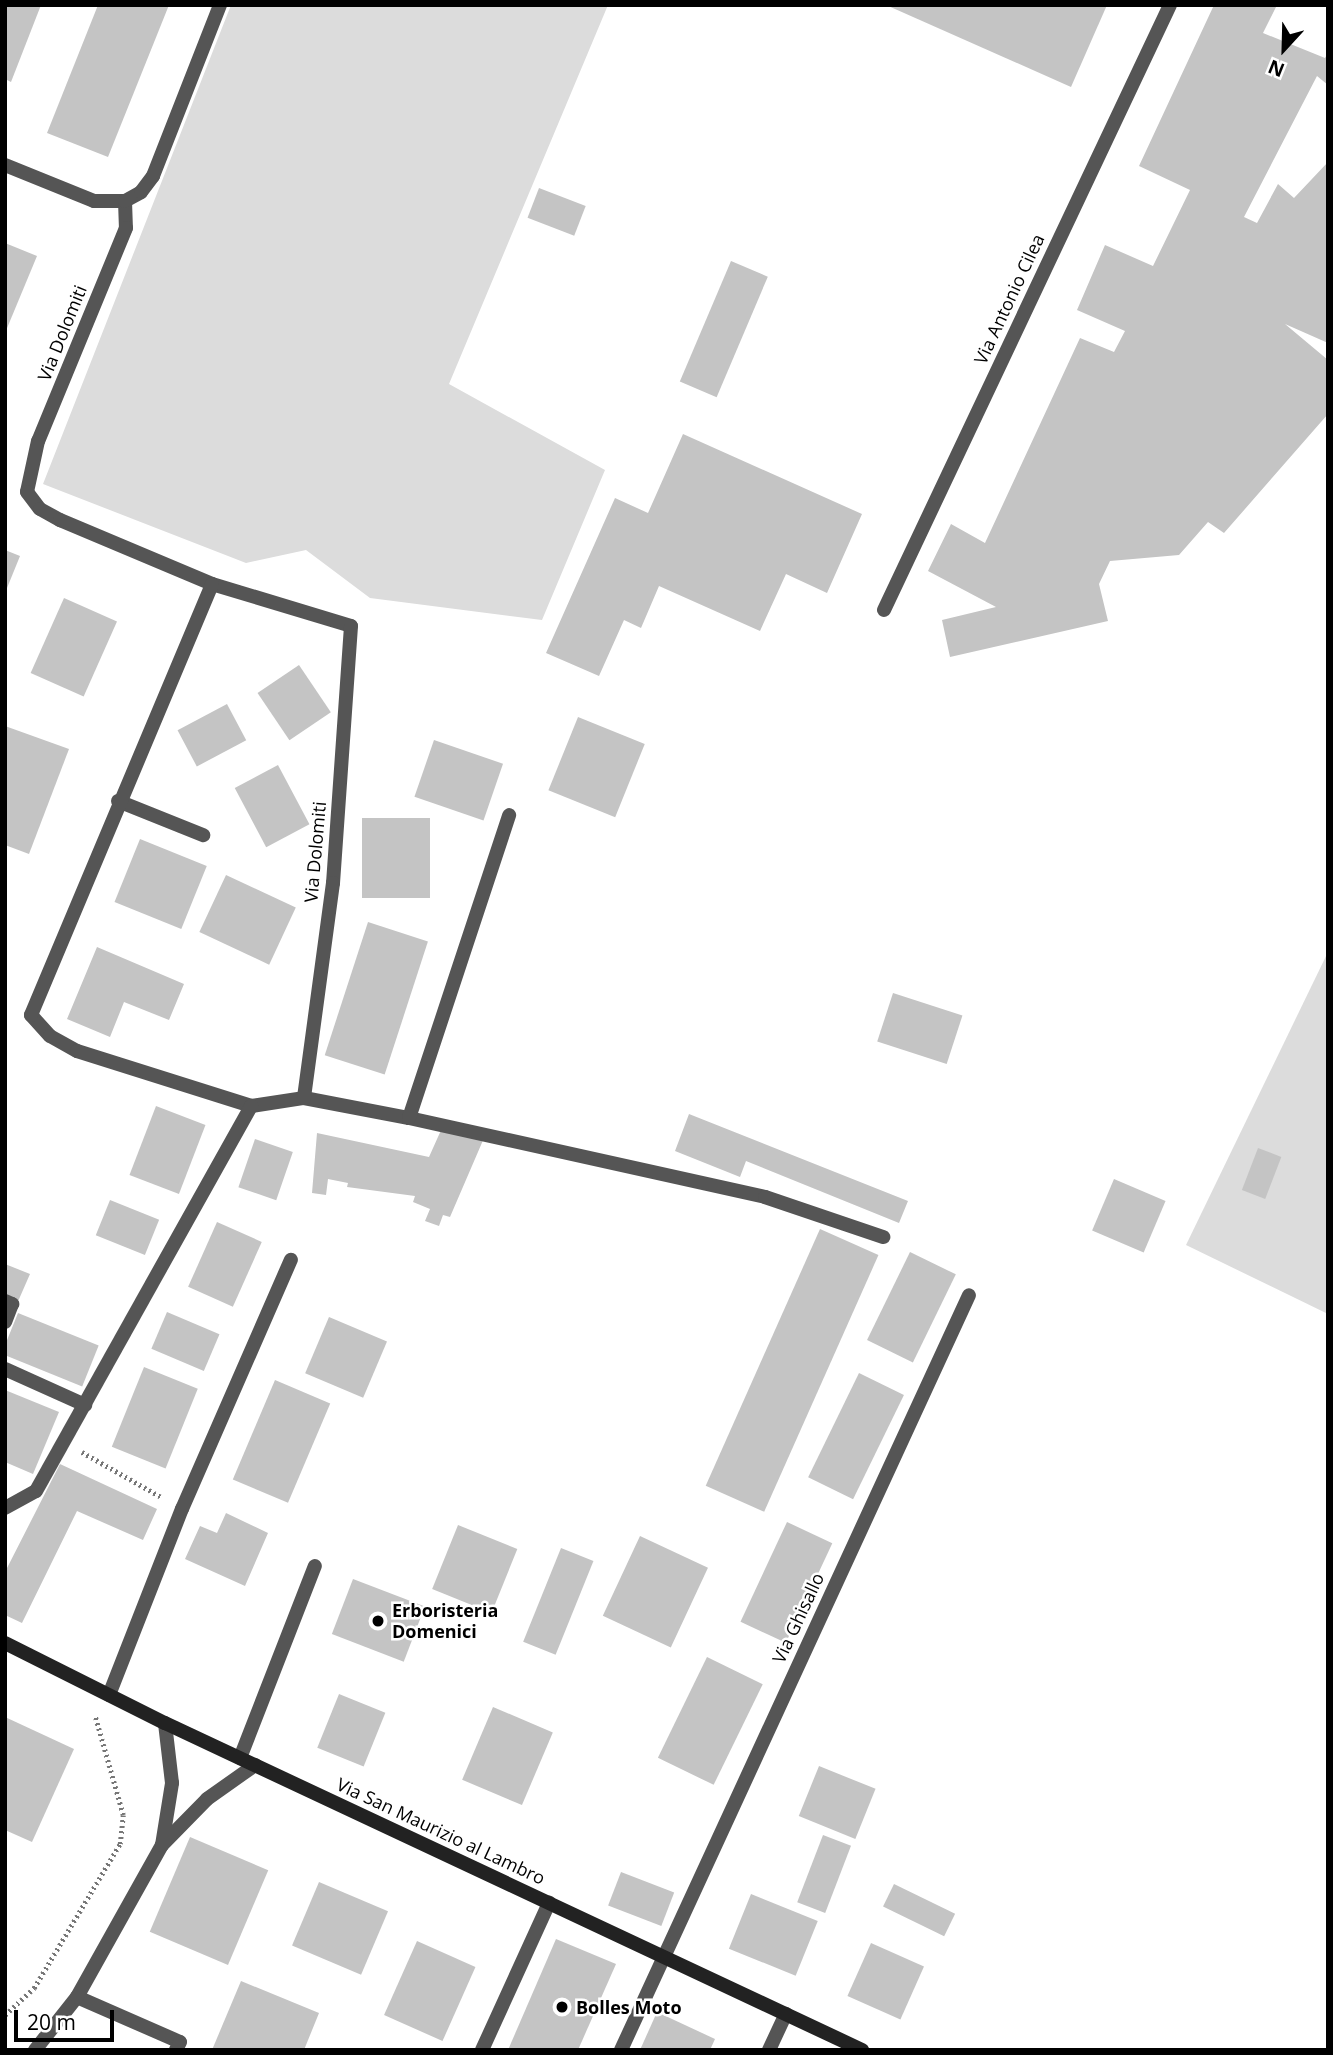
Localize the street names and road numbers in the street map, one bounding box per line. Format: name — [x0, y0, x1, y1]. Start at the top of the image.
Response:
street label: Via Antonio Cilea — [969, 230, 1049, 368]
street label: Via Dolomiti — [33, 282, 91, 384]
street label: Via Dolomiti — [300, 801, 330, 903]
street label: Via Ghisallo — [768, 1569, 828, 1667]
street label: Via San Maurizio al Lambro — [333, 1773, 549, 1889]

